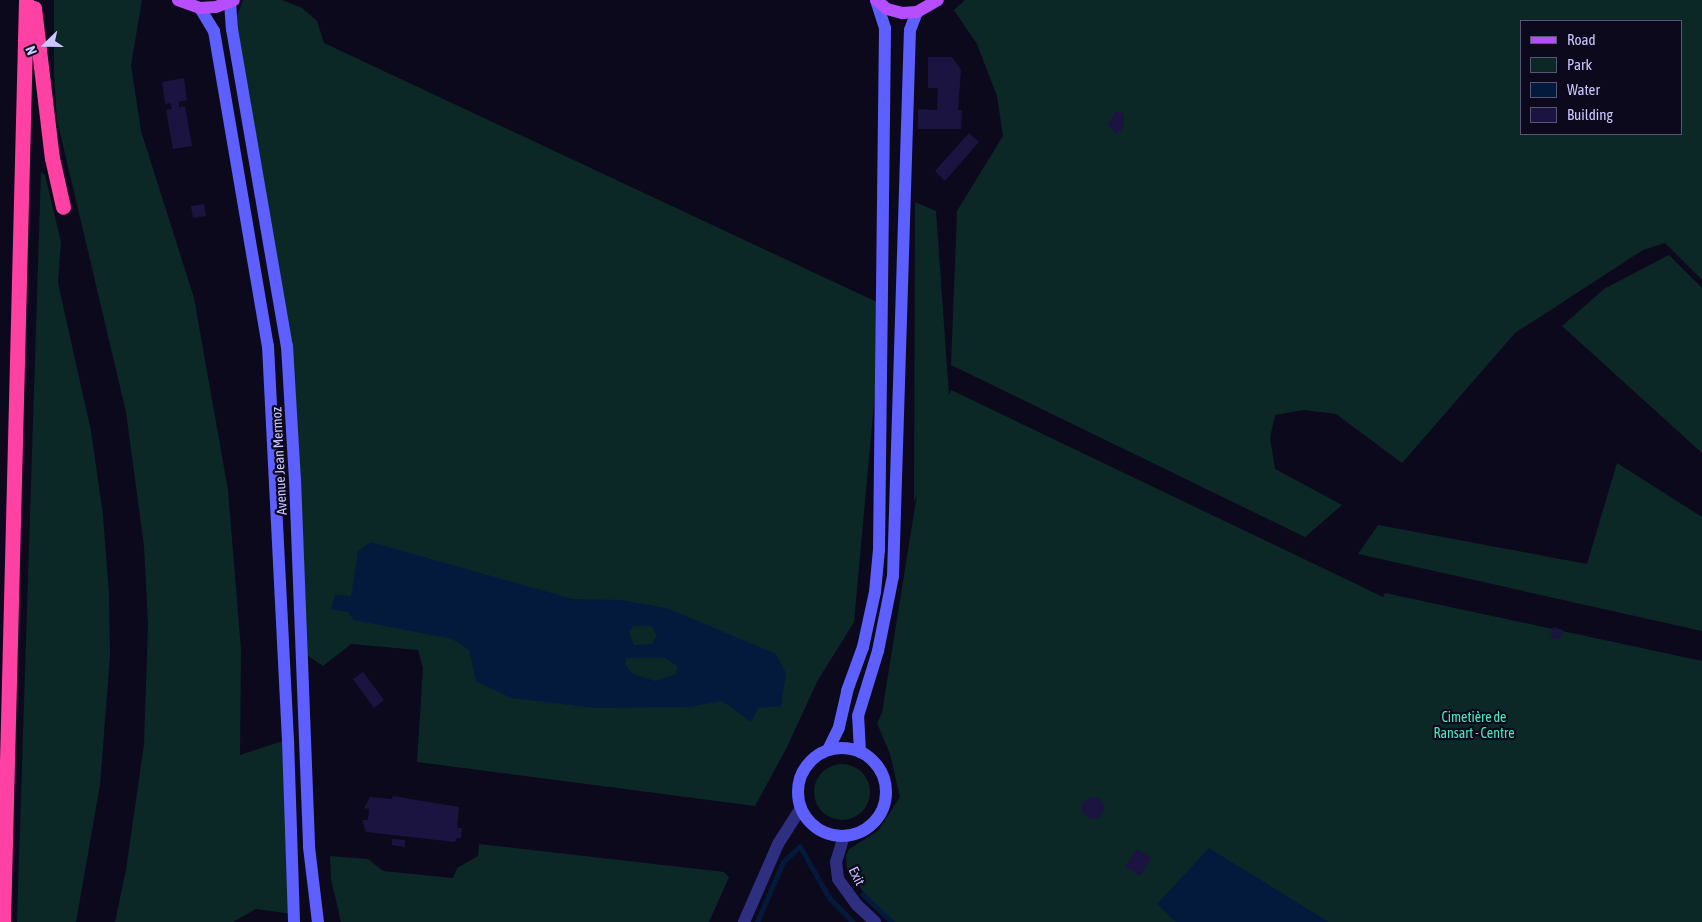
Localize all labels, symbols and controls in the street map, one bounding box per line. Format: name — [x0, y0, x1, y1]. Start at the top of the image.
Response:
north arrow — [20, 20, 70, 70]
legend — [1520, 20, 1682, 135]
text: Road — [1567, 31, 1596, 48]
text: N — [22, 44, 40, 57]
text: Park — [1567, 56, 1592, 73]
text: Water — [1567, 81, 1600, 98]
text: Building — [1567, 106, 1613, 123]
street label: Avenue Jean Mermoz — [268, 407, 290, 515]
park label: Cimetière de Ransart - Centre — [1433, 709, 1515, 742]
street label: Exit — [845, 864, 869, 888]

